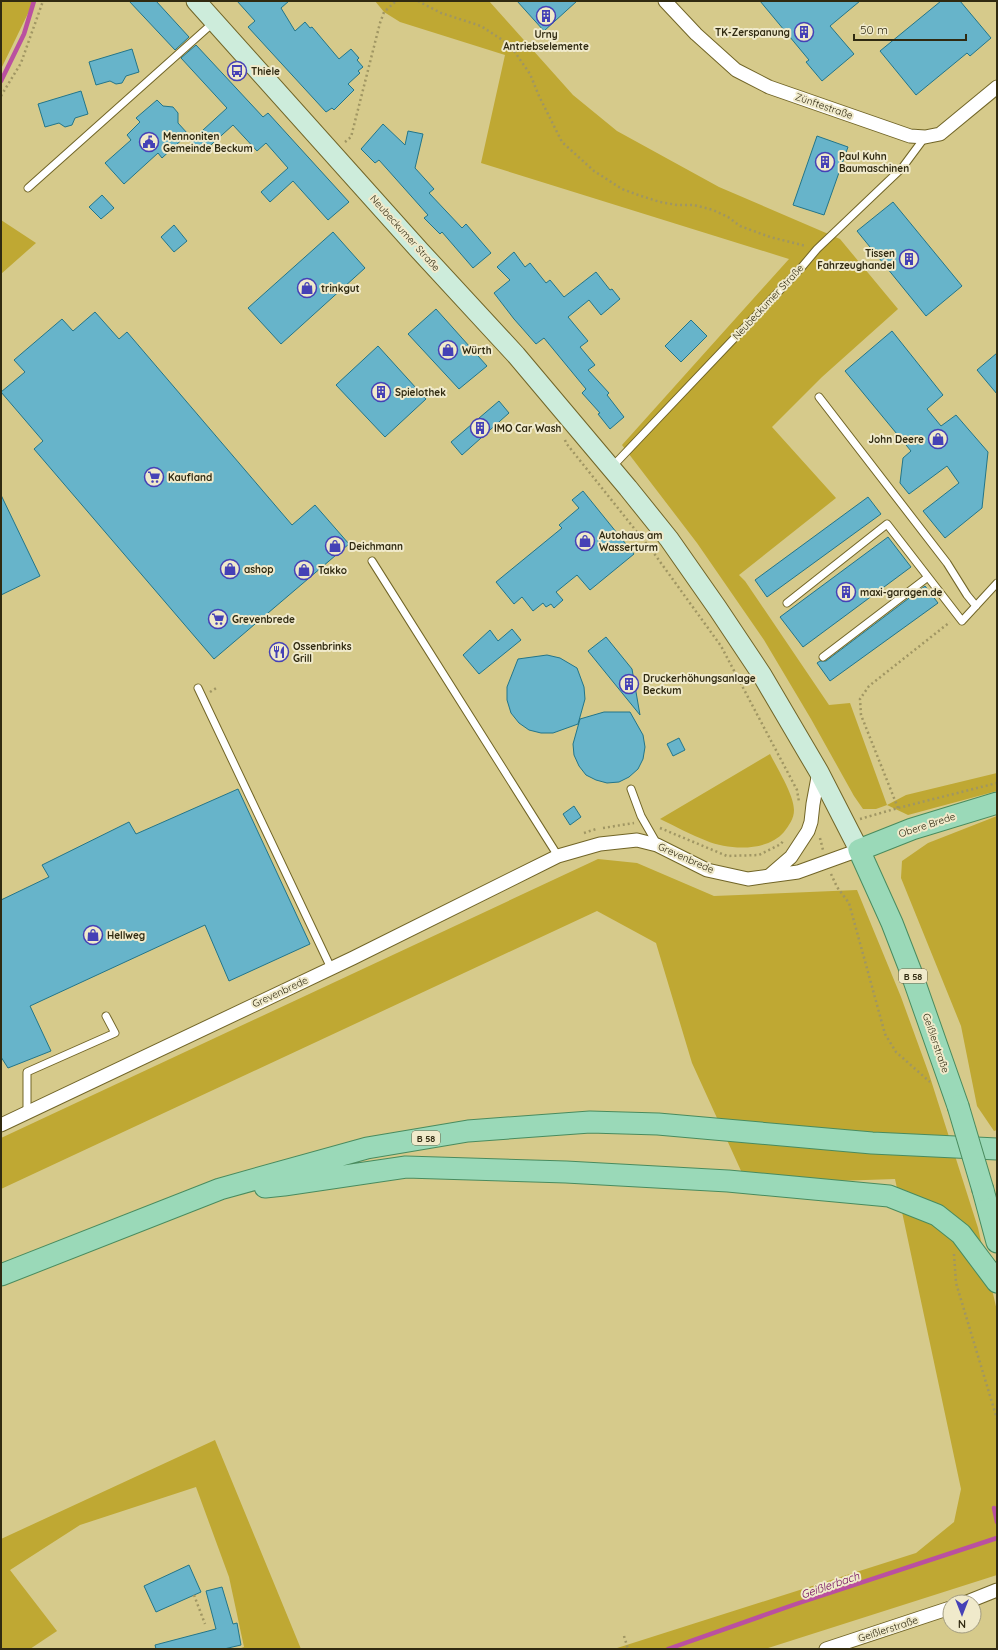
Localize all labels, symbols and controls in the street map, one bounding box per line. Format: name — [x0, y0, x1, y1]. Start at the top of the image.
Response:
building icon: Urny Antriebselemente — [535, 5, 557, 27]
scale bar — [854, 16, 966, 42]
building icon: TK-Zerspanung — [793, 21, 815, 43]
text: 50 m — [860, 22, 888, 37]
place label: TK-Zerspanung — [715, 26, 790, 39]
place label: Urny Antriebselemente — [503, 28, 589, 53]
bus stop icon: Thiele — [226, 60, 248, 82]
place label: Thiele — [251, 65, 280, 78]
street label: Zünftestraße — [793, 90, 855, 122]
place label: Mennoniten Gemeinde Beckum — [163, 130, 253, 155]
public building icon: Mennoniten Gemeinde Beckum — [138, 131, 160, 153]
place label: Paul Kuhn Baumaschinen — [839, 150, 909, 175]
building icon: Paul Kuhn Baumaschinen — [814, 151, 836, 173]
street label: Neubeckumer Straße — [367, 192, 443, 274]
place label: Tissen Fahrzeughandel — [817, 247, 895, 272]
building icon: Tissen Fahrzeughandel — [898, 248, 920, 270]
street label: Neubeckumer Straße — [730, 261, 807, 342]
shop icon: trinkgut — [296, 277, 318, 299]
place label: trinkgut — [321, 282, 360, 295]
shop icon: Würth — [437, 339, 459, 361]
place label: Würth — [462, 344, 492, 357]
building icon: Spielothek — [370, 381, 392, 403]
place label: Spielothek — [395, 386, 446, 399]
building icon: IMO Car Wash — [469, 417, 491, 439]
place label: IMO Car Wash — [494, 422, 561, 435]
shop icon: John Deere — [927, 428, 949, 450]
place label: John Deere — [869, 433, 924, 446]
supermarket icon: Kaufland — [143, 466, 165, 488]
place label: Kaufland — [168, 471, 212, 484]
place label: Autohaus am Wasserturm — [599, 529, 662, 554]
shop icon: Autohaus am Wasserturm — [574, 530, 596, 552]
shop icon: Deichmann — [324, 535, 346, 557]
place label: Deichmann — [349, 540, 403, 553]
shop icon: ashop — [219, 558, 241, 580]
shop icon: Takko — [293, 559, 315, 581]
place label: ashop — [244, 563, 273, 576]
place label: Takko — [318, 564, 347, 577]
building icon: maxi-garagen.de — [835, 581, 857, 603]
place label: maxi-garagen.de — [860, 586, 943, 599]
supermarket icon: Grevenbrede — [207, 608, 229, 630]
place label: Grevenbrede — [232, 613, 295, 626]
place label: Ossenbrinks Grill — [293, 640, 352, 665]
restaurant icon: Ossenbrinks Grill — [268, 641, 290, 663]
place label: Druckerhöhungsanlage Beckum — [643, 672, 756, 697]
building icon: Druckerhöhungsanlage Beckum — [618, 673, 640, 695]
street label: Obere Brede — [897, 810, 957, 840]
street label: Grevenbrede — [656, 840, 716, 876]
shop icon: Hellweg — [82, 924, 104, 946]
place label: Hellweg — [107, 929, 145, 942]
road number: B 58 — [899, 969, 927, 983]
street label: Grevenbrede — [250, 973, 310, 1011]
street label: Geißlerstraße — [920, 1012, 952, 1075]
road number: B 58 — [412, 1131, 440, 1145]
water label: Geißlerbach — [799, 1568, 862, 1602]
north arrow — [942, 1594, 982, 1634]
street label: Geißlerstraße — [856, 1613, 920, 1645]
text: N — [958, 1617, 966, 1631]

